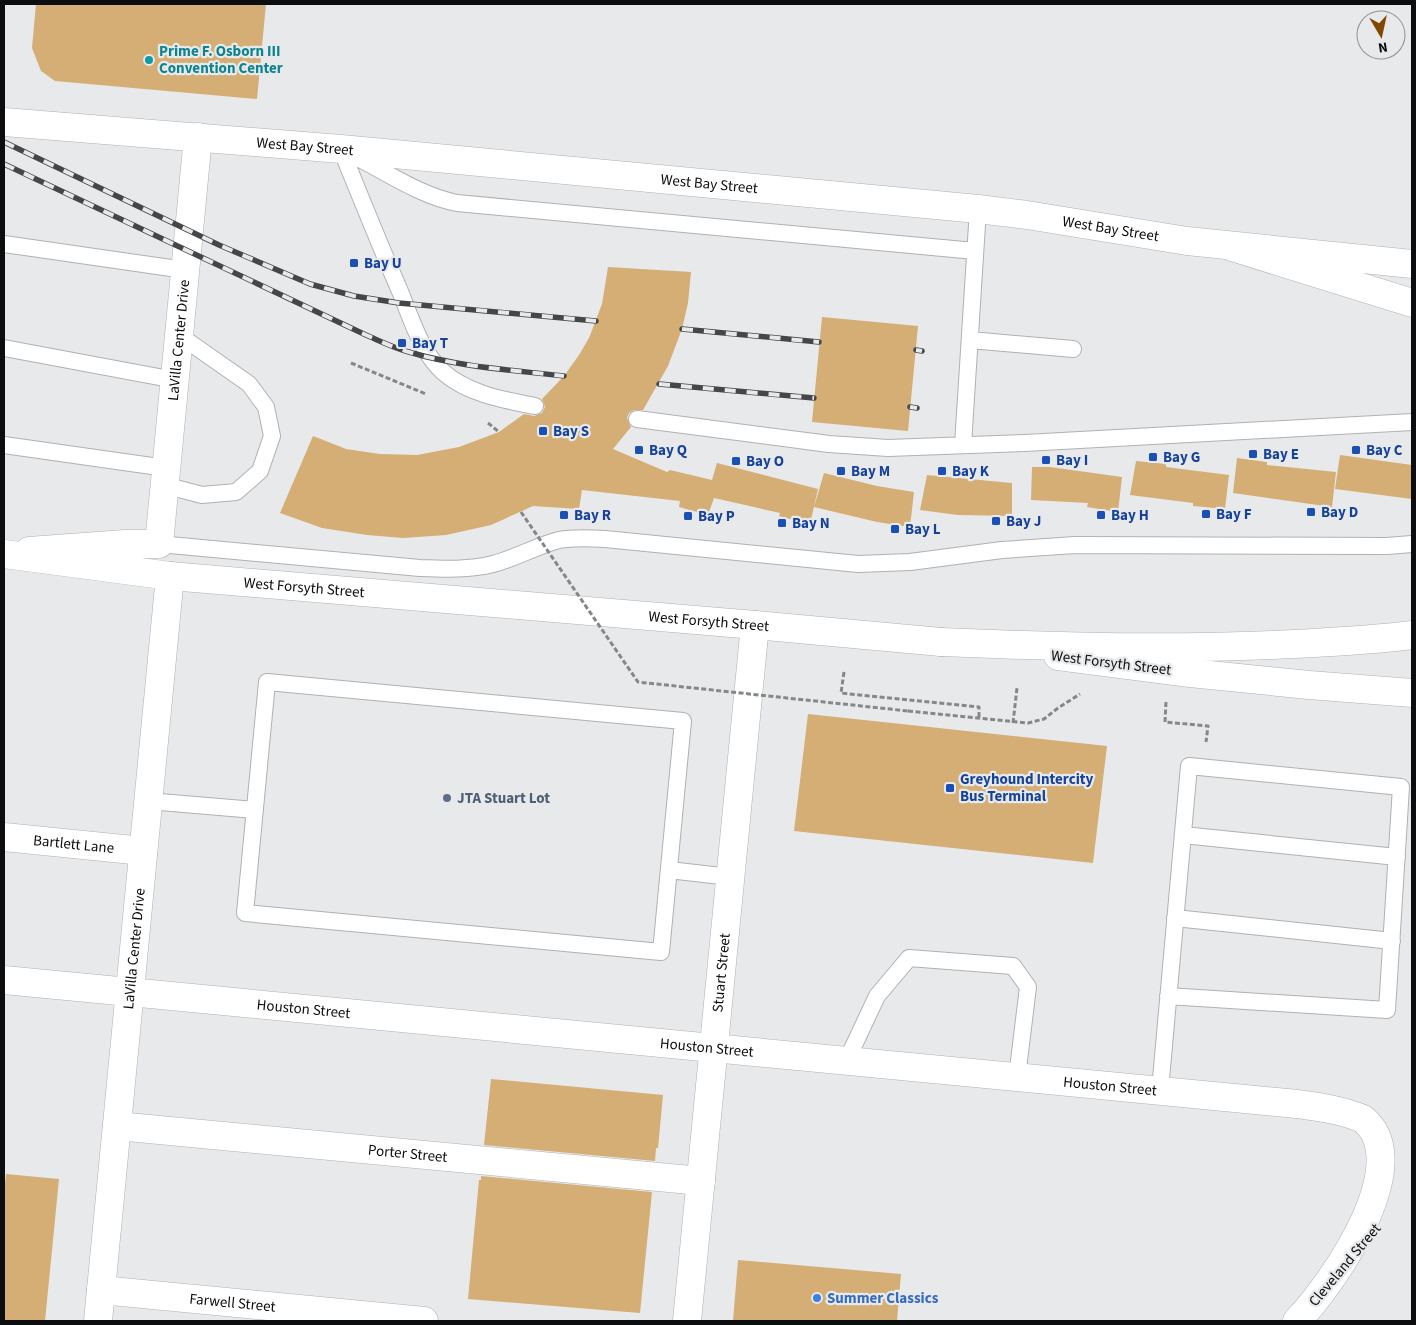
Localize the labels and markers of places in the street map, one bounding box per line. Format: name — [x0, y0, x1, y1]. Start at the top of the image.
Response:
place label: Prime F. Osborn III Convention Center — [159, 41, 283, 79]
marker: Prime F. Osborn III Convention Center — [143, 54, 155, 66]
place label: Bay U — [364, 253, 402, 274]
marker: Bay U — [348, 257, 360, 269]
place label: Bay T — [412, 333, 448, 354]
marker: Bay T — [396, 337, 408, 349]
place label: Bay S — [553, 421, 589, 442]
marker: Bay S — [537, 425, 549, 437]
place label: Bay Q — [649, 440, 688, 461]
place label: Bay C — [1366, 440, 1403, 461]
marker: Bay Q — [633, 444, 645, 456]
place label: Bay E — [1263, 444, 1299, 465]
marker: Bay C — [1350, 444, 1362, 456]
place label: Bay G — [1163, 447, 1200, 468]
marker: Bay E — [1247, 448, 1259, 460]
place label: Bay I — [1056, 450, 1088, 471]
place label: Bay O — [746, 451, 784, 472]
marker: Bay G — [1147, 451, 1159, 463]
marker: Bay I — [1040, 454, 1052, 466]
marker: Bay O — [730, 455, 742, 467]
place label: Bay M — [851, 461, 890, 482]
place label: Bay K — [952, 461, 990, 482]
marker: Bay M — [835, 465, 847, 477]
marker: Bay K — [936, 465, 948, 477]
place label: Bay D — [1321, 502, 1358, 523]
place label: Bay F — [1216, 504, 1252, 525]
place label: Bay R — [574, 505, 611, 526]
place label: Bay H — [1111, 505, 1149, 526]
place label: Bay P — [698, 506, 735, 527]
marker: Bay D — [1305, 506, 1317, 518]
marker: Bay F — [1200, 508, 1212, 520]
marker: Bay R — [558, 509, 570, 521]
marker: Bay H — [1095, 509, 1107, 521]
marker: Bay P — [682, 510, 694, 522]
place label: Bay J — [1006, 511, 1041, 532]
place label: Bay N — [792, 513, 830, 534]
marker: Bay J — [990, 515, 1002, 527]
marker: Bay N — [776, 517, 788, 529]
place label: Bay L — [905, 519, 941, 540]
marker: Bay L — [889, 523, 901, 535]
place label: Greyhound Intercity Bus Terminal — [960, 769, 1094, 807]
marker: Greyhound Intercity Bus Terminal — [944, 782, 956, 794]
place label: JTA Stuart Lot — [457, 788, 550, 809]
marker: JTA Stuart Lot — [441, 792, 453, 804]
place label: Summer Classics — [827, 1288, 939, 1309]
marker: Summer Classics — [811, 1292, 823, 1304]

